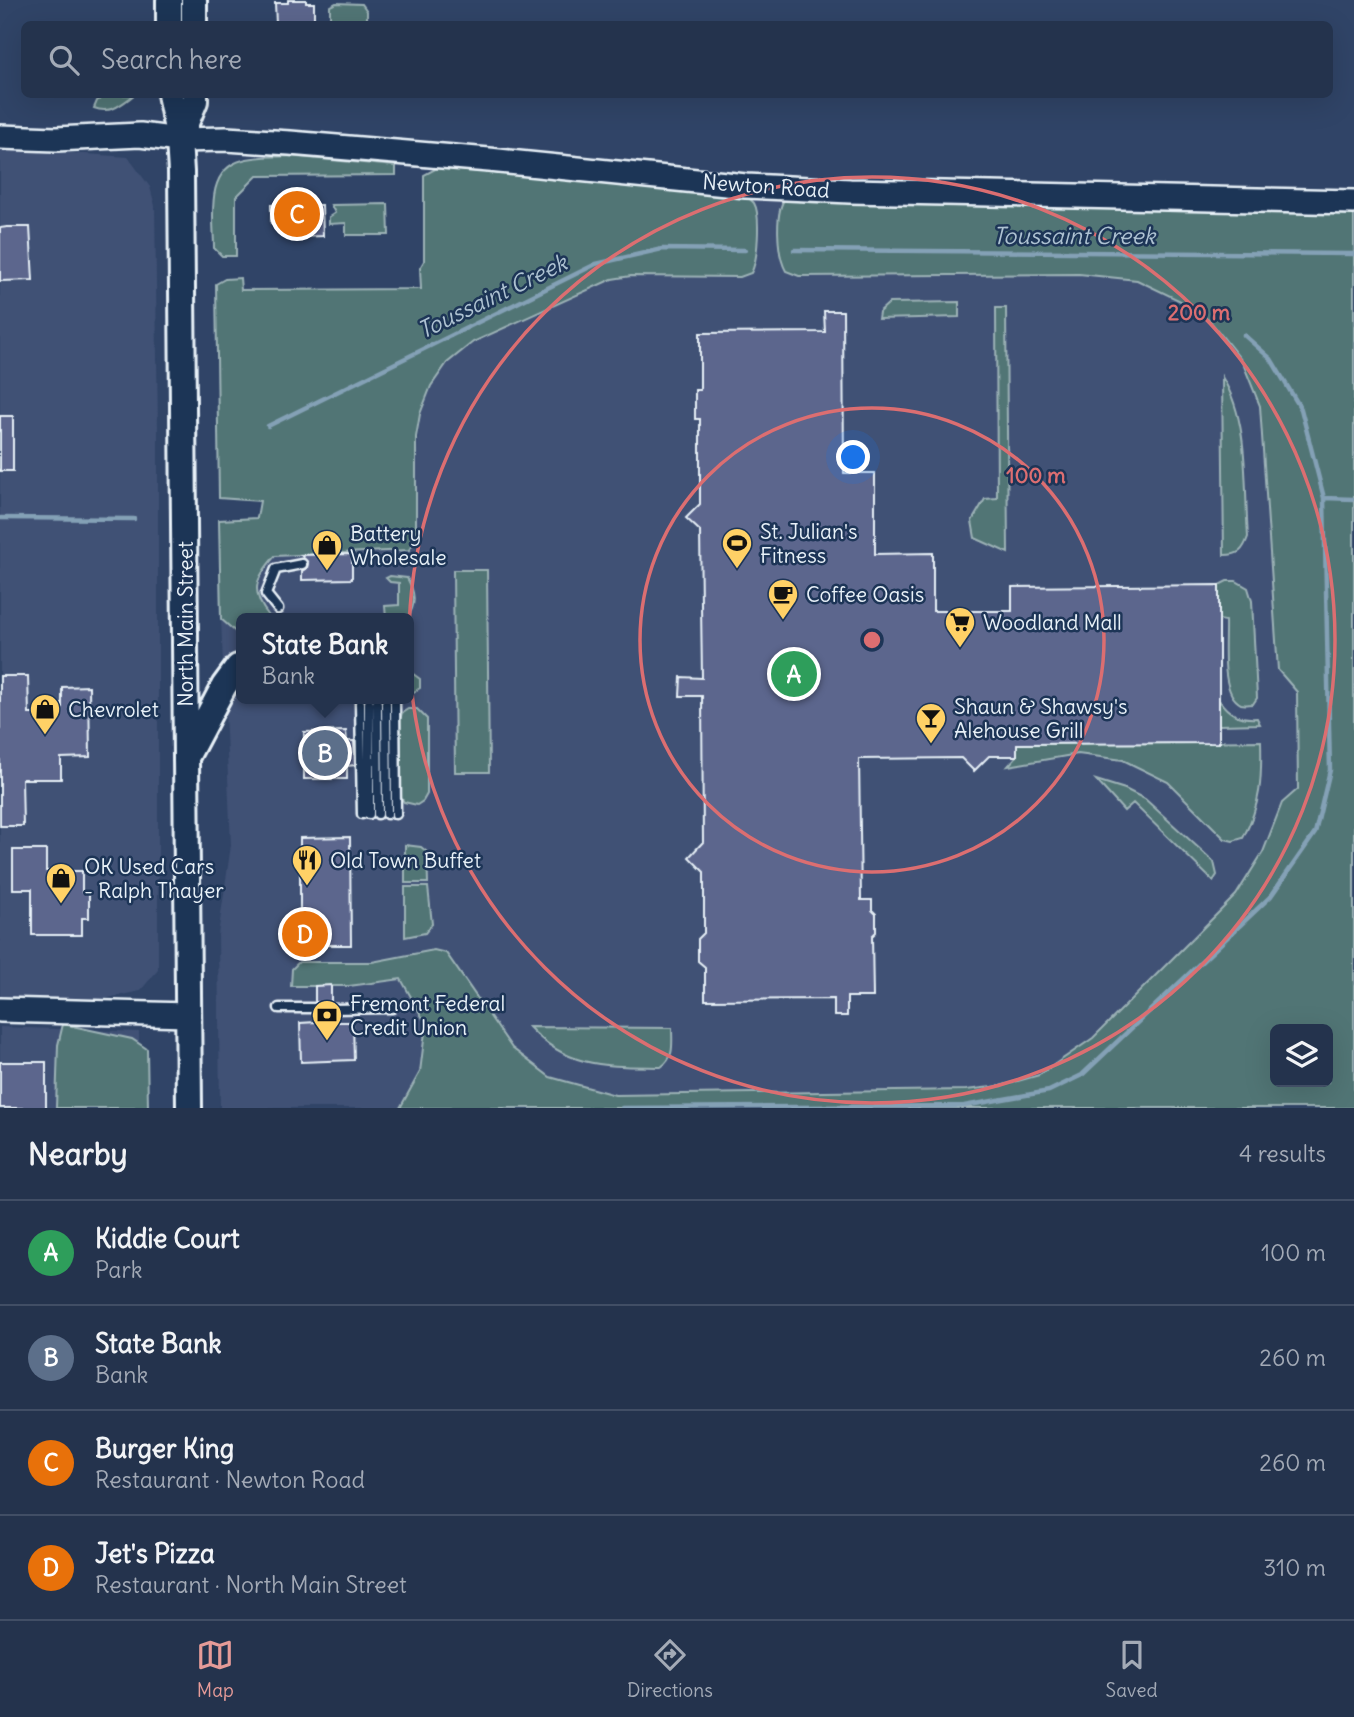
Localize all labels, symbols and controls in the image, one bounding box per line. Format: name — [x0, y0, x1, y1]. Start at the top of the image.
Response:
search box — [21, 21, 1333, 98]
icon: search — [45, 41, 83, 79]
text: Search here — [101, 43, 242, 76]
street label: Newton Road — [701, 168, 831, 204]
pin: C — [274, 188, 320, 240]
water label: Toussaint Creek — [993, 221, 1157, 250]
water label: Toussaint Creek — [413, 247, 573, 345]
text: 200 m — [1168, 299, 1231, 326]
your location — [836, 440, 870, 474]
text: 100 m — [1006, 462, 1066, 489]
place label: St. Julian's Fitness — [760, 518, 857, 569]
place label: Battery Wholesale — [350, 520, 447, 571]
sports icon: St. Julian's Fitness — [720, 526, 754, 570]
shop icon: Battery Wholesale — [310, 528, 344, 572]
street label: North Main Street — [172, 541, 199, 707]
cafe icon: Coffee Oasis — [766, 577, 800, 621]
place label: Coffee Oasis — [806, 581, 924, 608]
supermarket icon: Woodland Mall — [943, 605, 977, 649]
place label: Woodland Mall — [983, 609, 1122, 636]
popup — [236, 613, 414, 704]
text: State Bank — [262, 628, 388, 661]
centre of rings — [860, 628, 884, 652]
pin: A — [771, 648, 817, 700]
text: Bank — [262, 661, 315, 690]
shop icon: Chevrolet — [28, 692, 62, 736]
place label: Shaun & Shawsy's Alehouse Grill — [954, 693, 1127, 744]
place label: Chevrolet — [68, 696, 159, 723]
bar icon: Shaun & Shawsy's Alehouse Grill — [914, 701, 948, 745]
pin: B — [302, 727, 348, 779]
restaurant icon: Old Town Buffet — [290, 843, 324, 887]
place label: Old Town Buffet — [330, 847, 481, 874]
place label: OK Used Cars - Ralph Thayer — [84, 853, 224, 904]
shop icon: OK Used Cars - Ralph Thayer — [44, 861, 78, 905]
pin: D — [282, 908, 328, 960]
place label: Fremont Federal Credit Union — [350, 990, 505, 1041]
bank icon: Fremont Federal Credit Union — [310, 998, 344, 1042]
map controls — [1270, 1024, 1333, 1087]
button: layers — [1270, 1024, 1333, 1087]
text: Nearby — [28, 1135, 128, 1173]
text: 4 results — [1239, 1139, 1326, 1168]
text: Kiddie Court — [95, 1222, 240, 1255]
text: A — [44, 1238, 58, 1267]
text: 100 m — [1261, 1238, 1326, 1267]
text: Park — [95, 1255, 143, 1284]
text: State Bank — [95, 1327, 222, 1360]
text: B — [43, 1343, 59, 1372]
text: 260 m — [1259, 1343, 1326, 1372]
text: Bank — [95, 1360, 148, 1389]
text: Burger King — [95, 1432, 234, 1465]
text: C — [43, 1448, 59, 1477]
text: 260 m — [1259, 1448, 1326, 1477]
text: Restaurant · Newton Road — [95, 1465, 365, 1494]
text: Jet's Pizza — [95, 1537, 215, 1570]
text: D — [43, 1553, 59, 1582]
text: 310 m — [1263, 1553, 1326, 1582]
text: Restaurant · North Main Street — [95, 1570, 407, 1599]
tab: Map — [196, 1636, 234, 1702]
tab: Directions — [627, 1636, 713, 1702]
tab: Saved — [1106, 1636, 1158, 1702]

